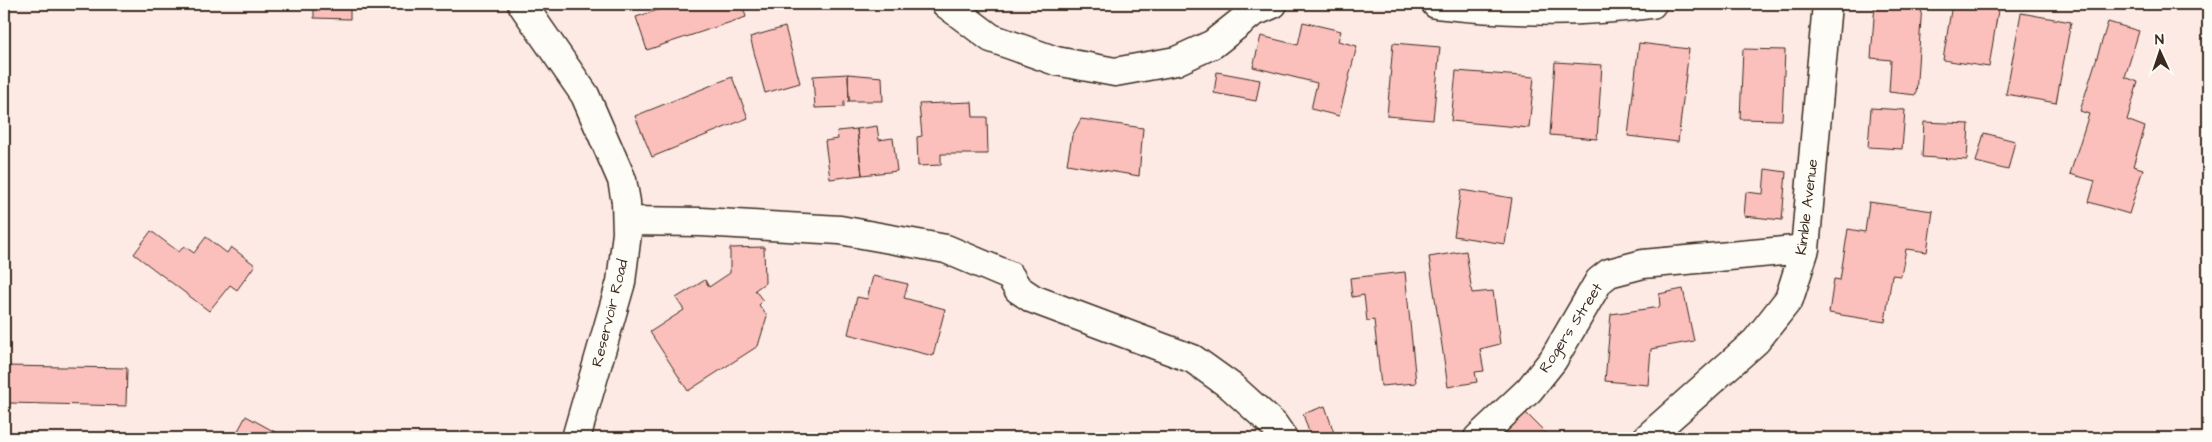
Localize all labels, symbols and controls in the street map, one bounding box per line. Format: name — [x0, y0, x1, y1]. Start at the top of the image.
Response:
north arrow — [2134, 28, 2184, 78]
text: N — [2154, 30, 2164, 50]
street label: Kimble Avenue — [1791, 158, 1823, 256]
street label: Reservoir Road — [587, 257, 634, 369]
street label: Rogers Street — [1534, 279, 1609, 377]

